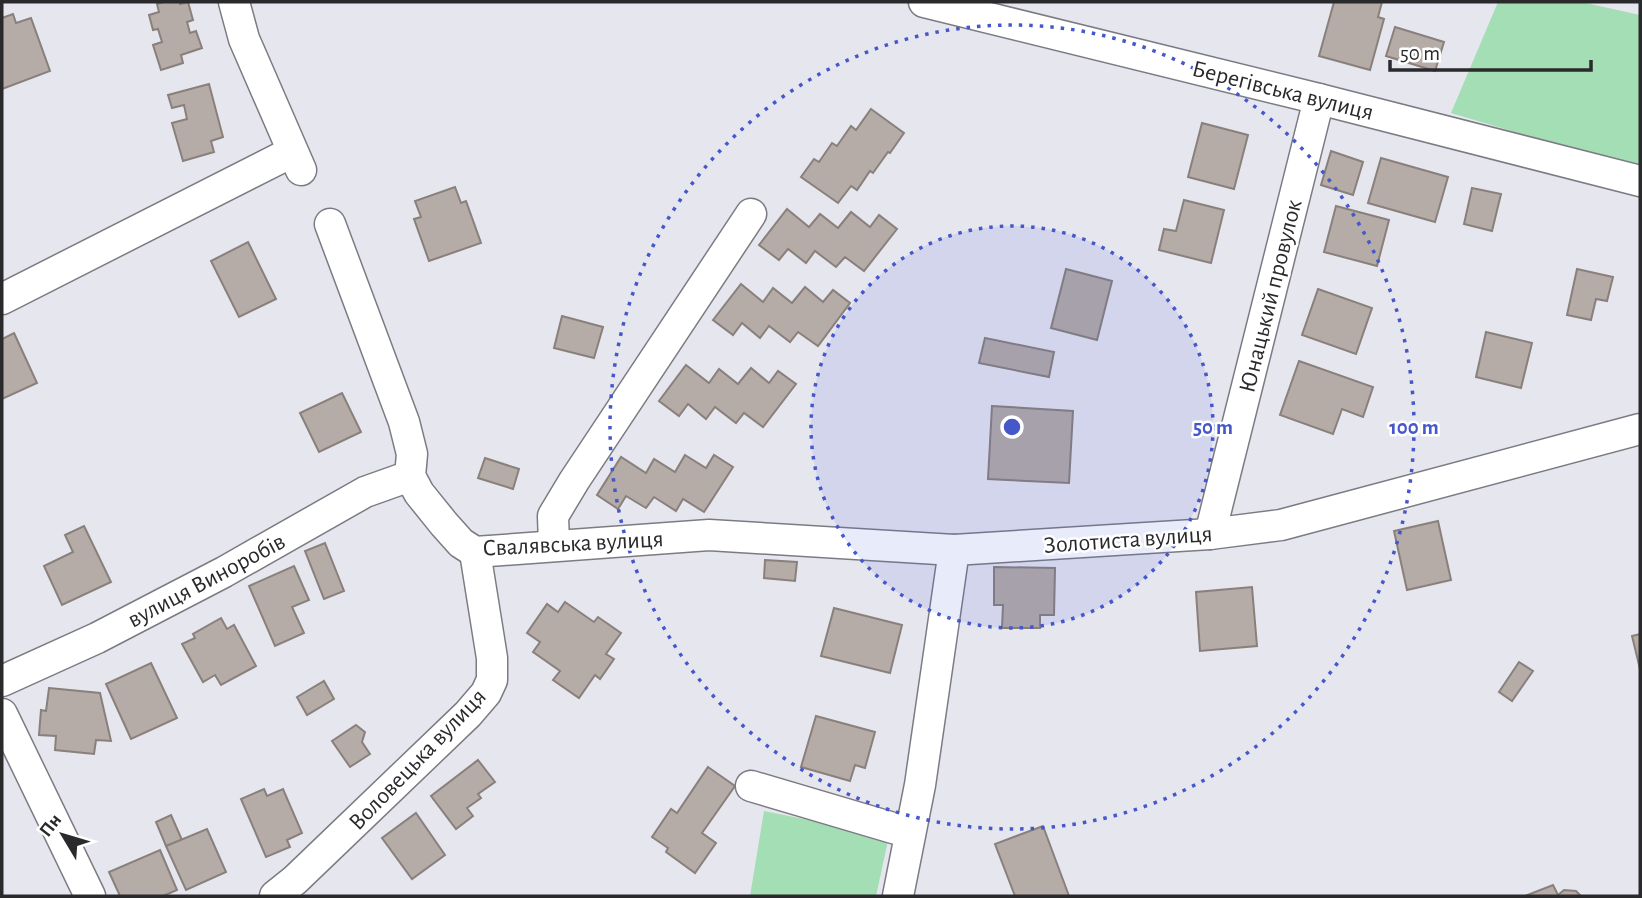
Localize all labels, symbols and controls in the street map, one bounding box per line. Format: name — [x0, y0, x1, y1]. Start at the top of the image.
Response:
scale bar — [1390, 28, 1591, 72]
text: 50 m — [1400, 43, 1440, 64]
street label: Берегівська вулиця — [1190, 57, 1376, 125]
street label: Юнацький провулок — [1235, 197, 1307, 395]
centre of rings — [1000, 415, 1024, 439]
text: 50 m — [1193, 417, 1233, 438]
text: 100 m — [1389, 417, 1439, 438]
street label: Золотиста вулиця — [1043, 522, 1213, 558]
street label: Свалявська вулиця — [482, 527, 664, 561]
street label: вулиця Виноробів — [124, 529, 289, 632]
street label: Воловецька вулиця — [345, 685, 491, 835]
north arrow — [28, 800, 98, 870]
text: Пн — [36, 810, 65, 840]

